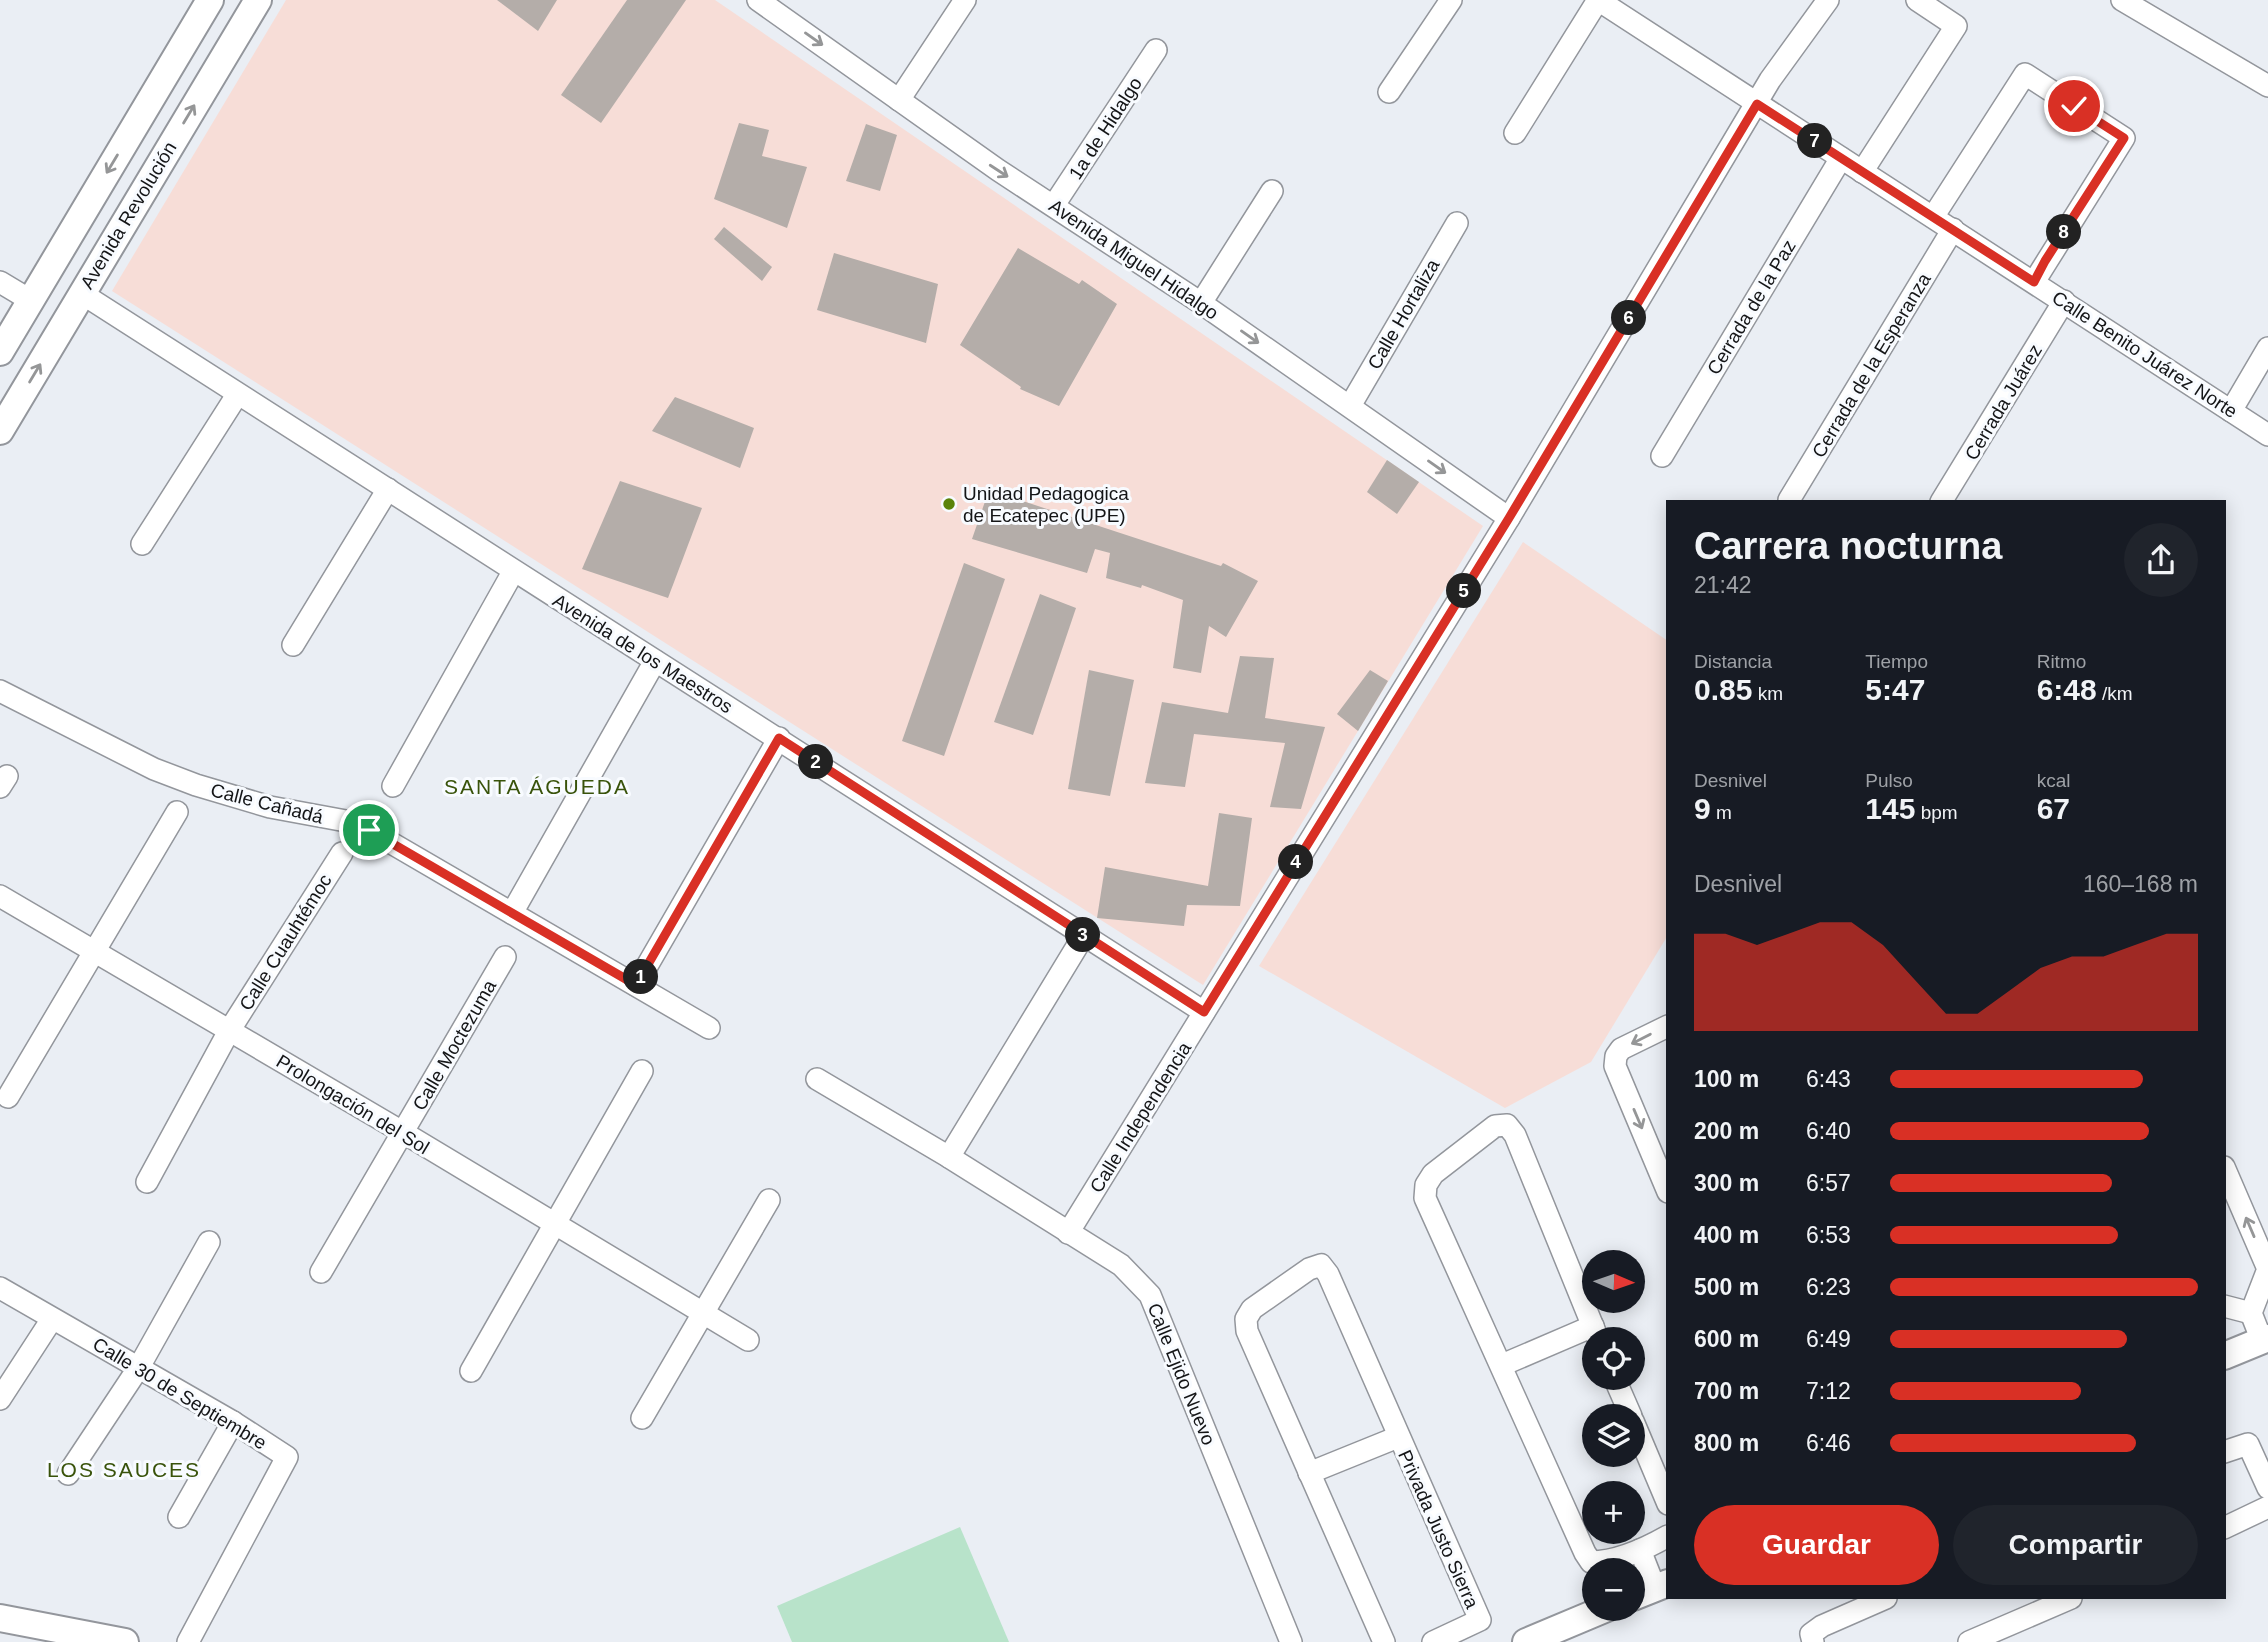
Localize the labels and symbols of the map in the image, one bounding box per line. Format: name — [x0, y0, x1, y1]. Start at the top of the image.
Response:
one-way arrow — [804, 32, 823, 47]
street label: 1a de Hidalgo — [1065, 73, 1146, 183]
pin — [2044, 76, 2104, 136]
one-way arrow — [182, 105, 196, 125]
pin: 7 — [1798, 124, 1832, 158]
street label: Avenida Revolución — [76, 138, 181, 293]
one-way arrow — [105, 153, 119, 173]
one-way arrow — [989, 164, 1009, 178]
street label: Avenida Miguel Hidalgo — [1045, 195, 1222, 324]
pin: 8 — [2046, 215, 2082, 250]
street label: Cerrada de la Paz — [1703, 236, 1800, 378]
street label: Calle Hortaliza — [1363, 255, 1444, 373]
street label: Cerrada de la Esperanza — [1808, 269, 1935, 461]
street label: Calle Benito Juárez Norte — [2048, 287, 2241, 422]
pin: 6 — [1612, 300, 1646, 336]
one-way arrow — [1240, 330, 1259, 344]
street label: Cerrada Juárez — [1961, 341, 2046, 464]
one-way arrow — [28, 363, 42, 383]
one-way arrow — [1427, 460, 1446, 474]
place label: Unidad Pedagogica de Ecatepec (UPE) — [963, 483, 1129, 526]
marker: Unidad Pedagogica de Ecatepec (UPE) — [941, 496, 957, 512]
pin: 5 — [1446, 574, 1482, 608]
street label: Avenida de los Maestros — [549, 589, 736, 717]
pin: 2 — [798, 744, 834, 780]
district label: SANTA ÁGUEDA — [444, 775, 630, 798]
street label: Calle Cañadá — [208, 779, 326, 828]
pin — [339, 800, 399, 860]
pin: 4 — [1278, 844, 1314, 880]
street label: Calle Cuauhtémoc — [235, 870, 336, 1014]
pin: 3 — [1066, 918, 1100, 953]
pin: 1 — [624, 960, 658, 995]
street label: Calle Moctezuma — [409, 976, 500, 1114]
one-way arrow — [1631, 1033, 1652, 1046]
street label: Calle Independencia — [1086, 1038, 1195, 1196]
street label: Prolongación del Sol — [273, 1051, 433, 1158]
one-way arrow — [1632, 1108, 1645, 1130]
one-way arrow — [2243, 1217, 2256, 1238]
north arrow — [1582, 1250, 1645, 1312]
street label: Calle Ejido Nuevo — [1144, 1300, 1220, 1448]
street label: Calle 30 de Septiembre — [89, 1333, 270, 1454]
street label: Privada Justo Sierra — [1394, 1447, 1483, 1612]
district label: LOS SAUCES — [47, 1458, 201, 1481]

